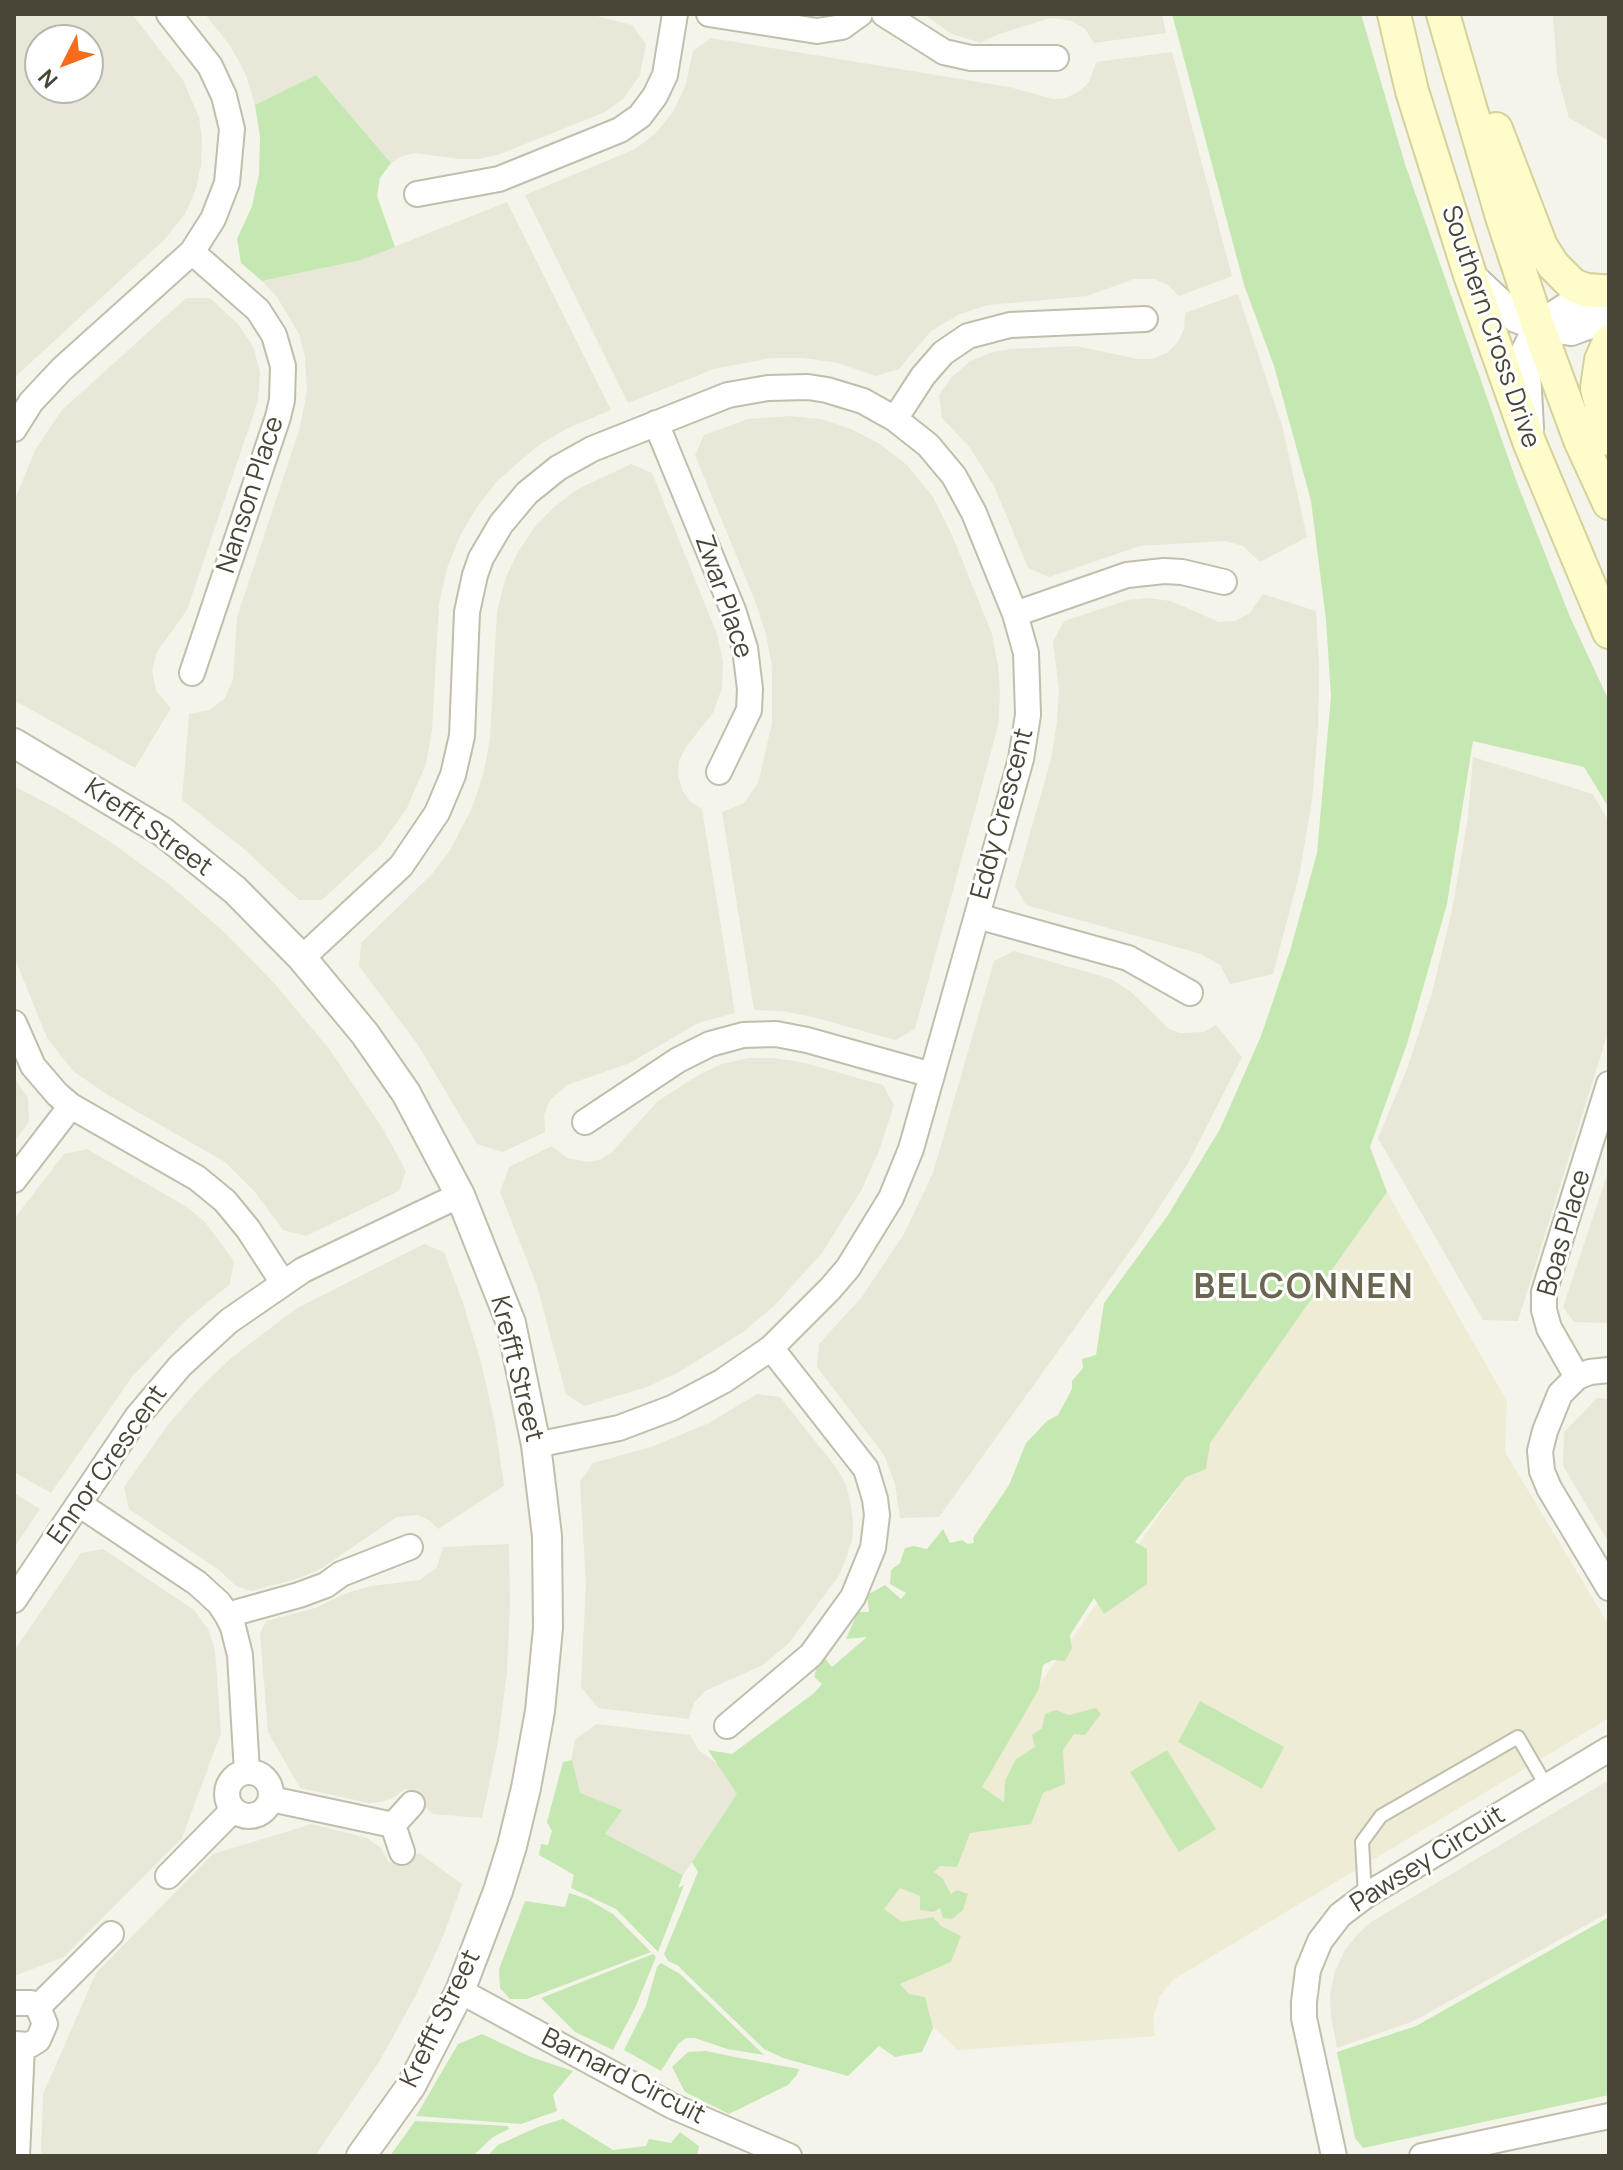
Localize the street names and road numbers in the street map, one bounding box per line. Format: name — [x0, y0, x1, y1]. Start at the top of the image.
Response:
street label: Southern Cross Drive — [1434, 202, 1546, 452]
street label: Nanson Place — [211, 413, 291, 577]
street label: Zwar Place — [687, 531, 759, 663]
street label: Eddy Crescent — [965, 725, 1041, 903]
street label: Krefft Street — [78, 773, 218, 883]
street label: Boas Place — [1532, 1166, 1598, 1300]
street label: Krefft Street — [483, 1293, 549, 1445]
street label: Ennor Crescent — [42, 1380, 174, 1550]
street label: Pawsey Circuit — [1345, 1800, 1511, 1920]
street label: Krefft Street — [394, 1945, 488, 2093]
street label: Barnard Circuit — [536, 2022, 710, 2132]

